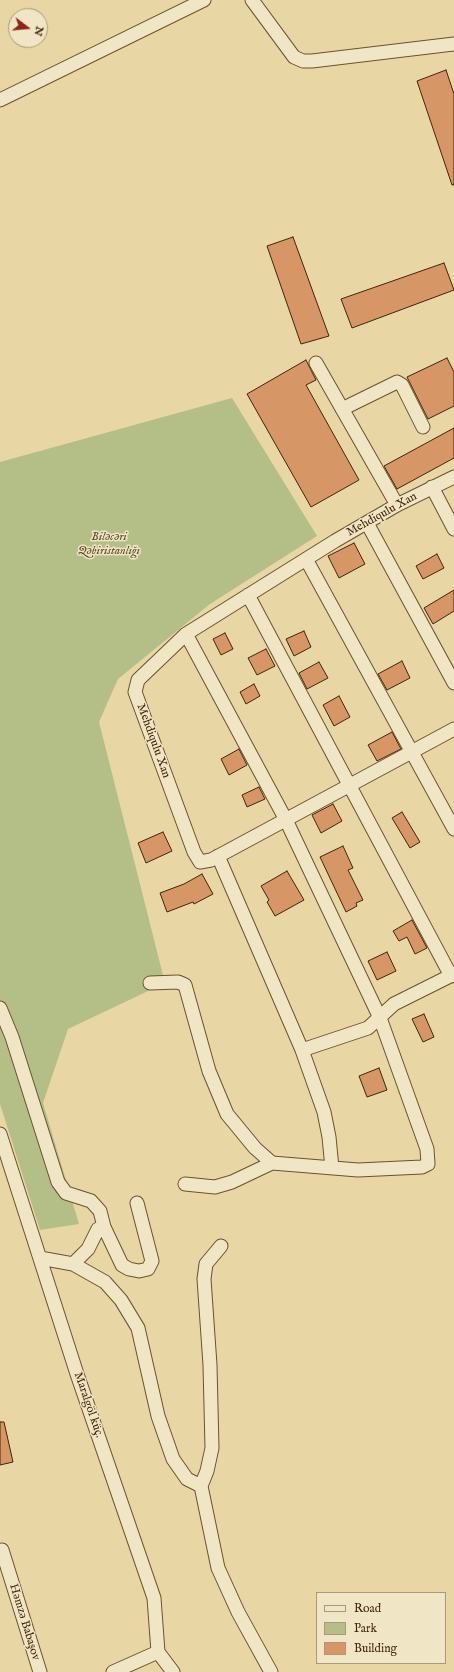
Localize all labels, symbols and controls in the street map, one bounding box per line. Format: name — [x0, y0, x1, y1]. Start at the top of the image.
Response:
north arrow — [8, 8, 48, 48]
text: N — [31, 25, 47, 38]
street label: Mehdiqulu Xan — [344, 490, 420, 540]
park label: Biləcəri Qəbiristanlığı — [78, 531, 140, 559]
street label: Mehdiqulu Xan — [133, 702, 173, 780]
street label: Maralgöl küç. — [70, 1370, 106, 1440]
street label: Həmzə Babaşov — [6, 1582, 42, 1662]
legend — [316, 1592, 446, 1664]
text: Road — [354, 1601, 381, 1616]
text: Park — [354, 1621, 377, 1636]
text: Building — [354, 1641, 397, 1656]

